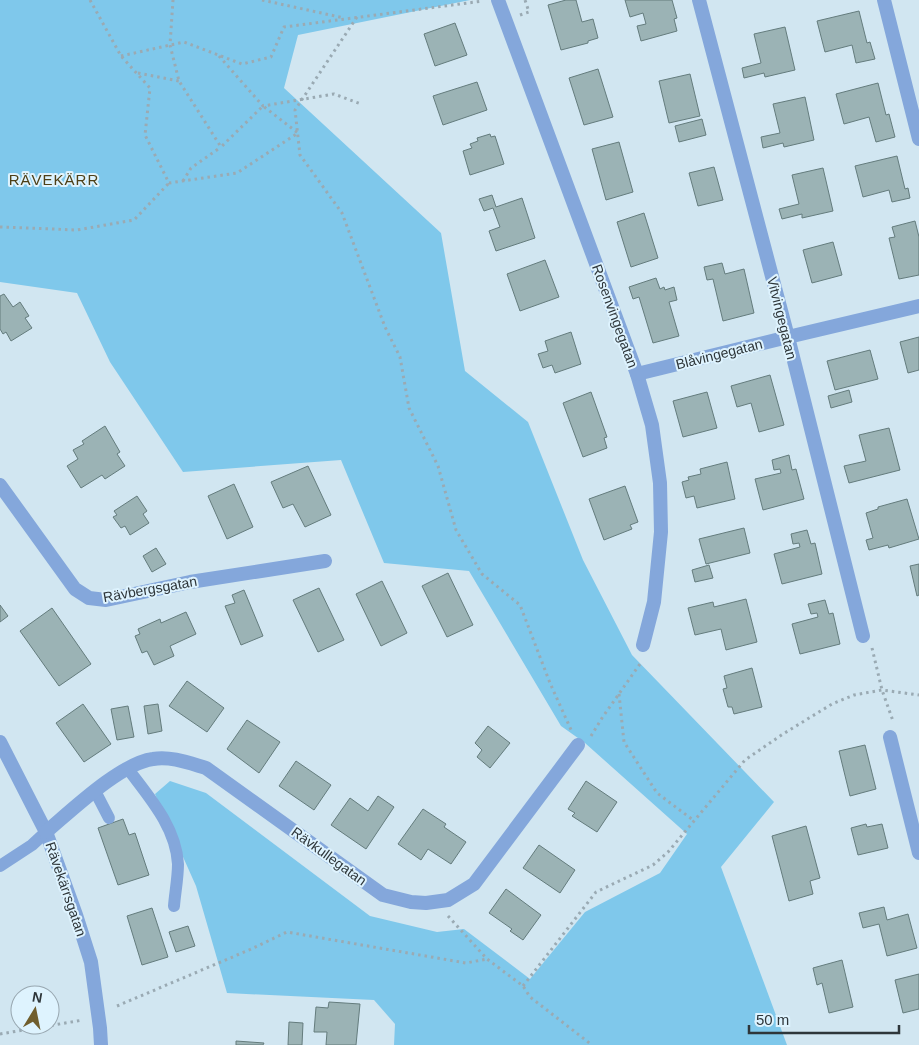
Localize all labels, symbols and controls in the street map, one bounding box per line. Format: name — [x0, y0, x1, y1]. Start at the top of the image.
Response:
district label: RÄVEKÄRR — [9, 171, 99, 188]
street label: Rosenvingegatan — [589, 262, 641, 370]
street label: Vitvingegatan — [764, 275, 800, 361]
street label: Blåvingegatan — [674, 336, 764, 372]
street label: Rävbergsgatan — [102, 573, 198, 605]
street label: Rävkullegatan — [288, 823, 370, 889]
street label: Rävekärrsgatan — [42, 840, 90, 938]
north arrow — [10, 985, 60, 1035]
text: N — [31, 988, 44, 1006]
scale bar — [749, 1002, 899, 1034]
text: 50 m — [756, 1011, 789, 1028]

